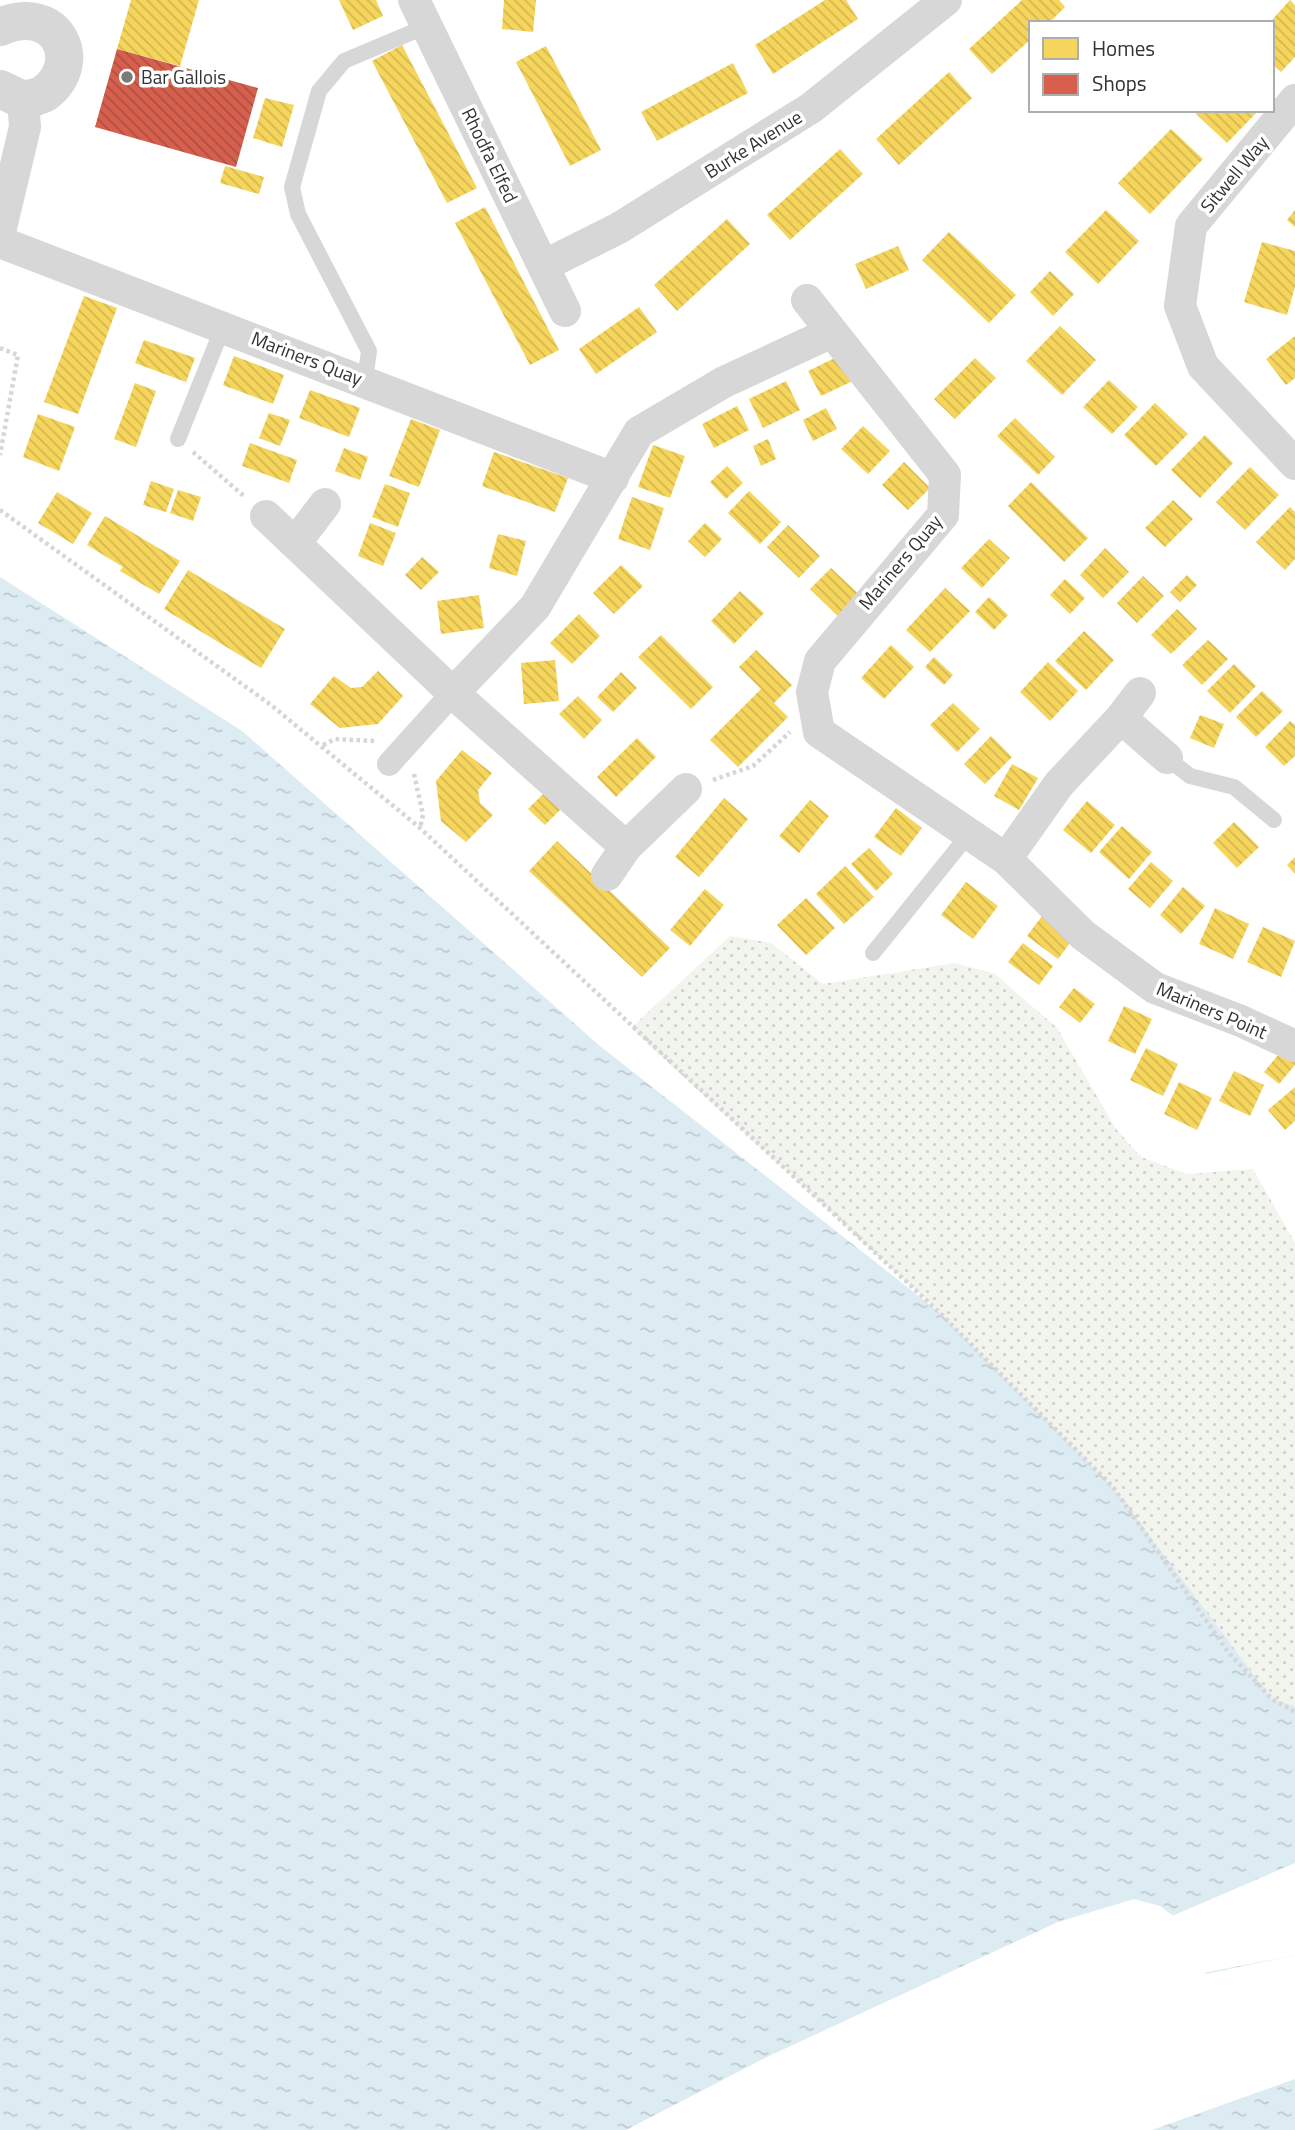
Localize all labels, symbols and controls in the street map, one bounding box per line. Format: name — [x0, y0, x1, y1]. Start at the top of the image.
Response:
legend — [1029, 21, 1274, 112]
text: Homes — [1092, 32, 1155, 64]
place label: Bar Gallois — [141, 62, 226, 91]
text: Shops — [1092, 67, 1147, 99]
marker: Bar Gallois — [119, 69, 135, 85]
street label: Rhodfa Elfed — [455, 102, 526, 207]
street label: Burke Avenue — [698, 102, 807, 185]
street label: Sitwell Way — [1193, 129, 1275, 219]
street label: Mariners Quay — [247, 323, 367, 392]
street label: Mariners Quay — [851, 508, 948, 616]
street label: Mariners Point — [1152, 973, 1272, 1046]

